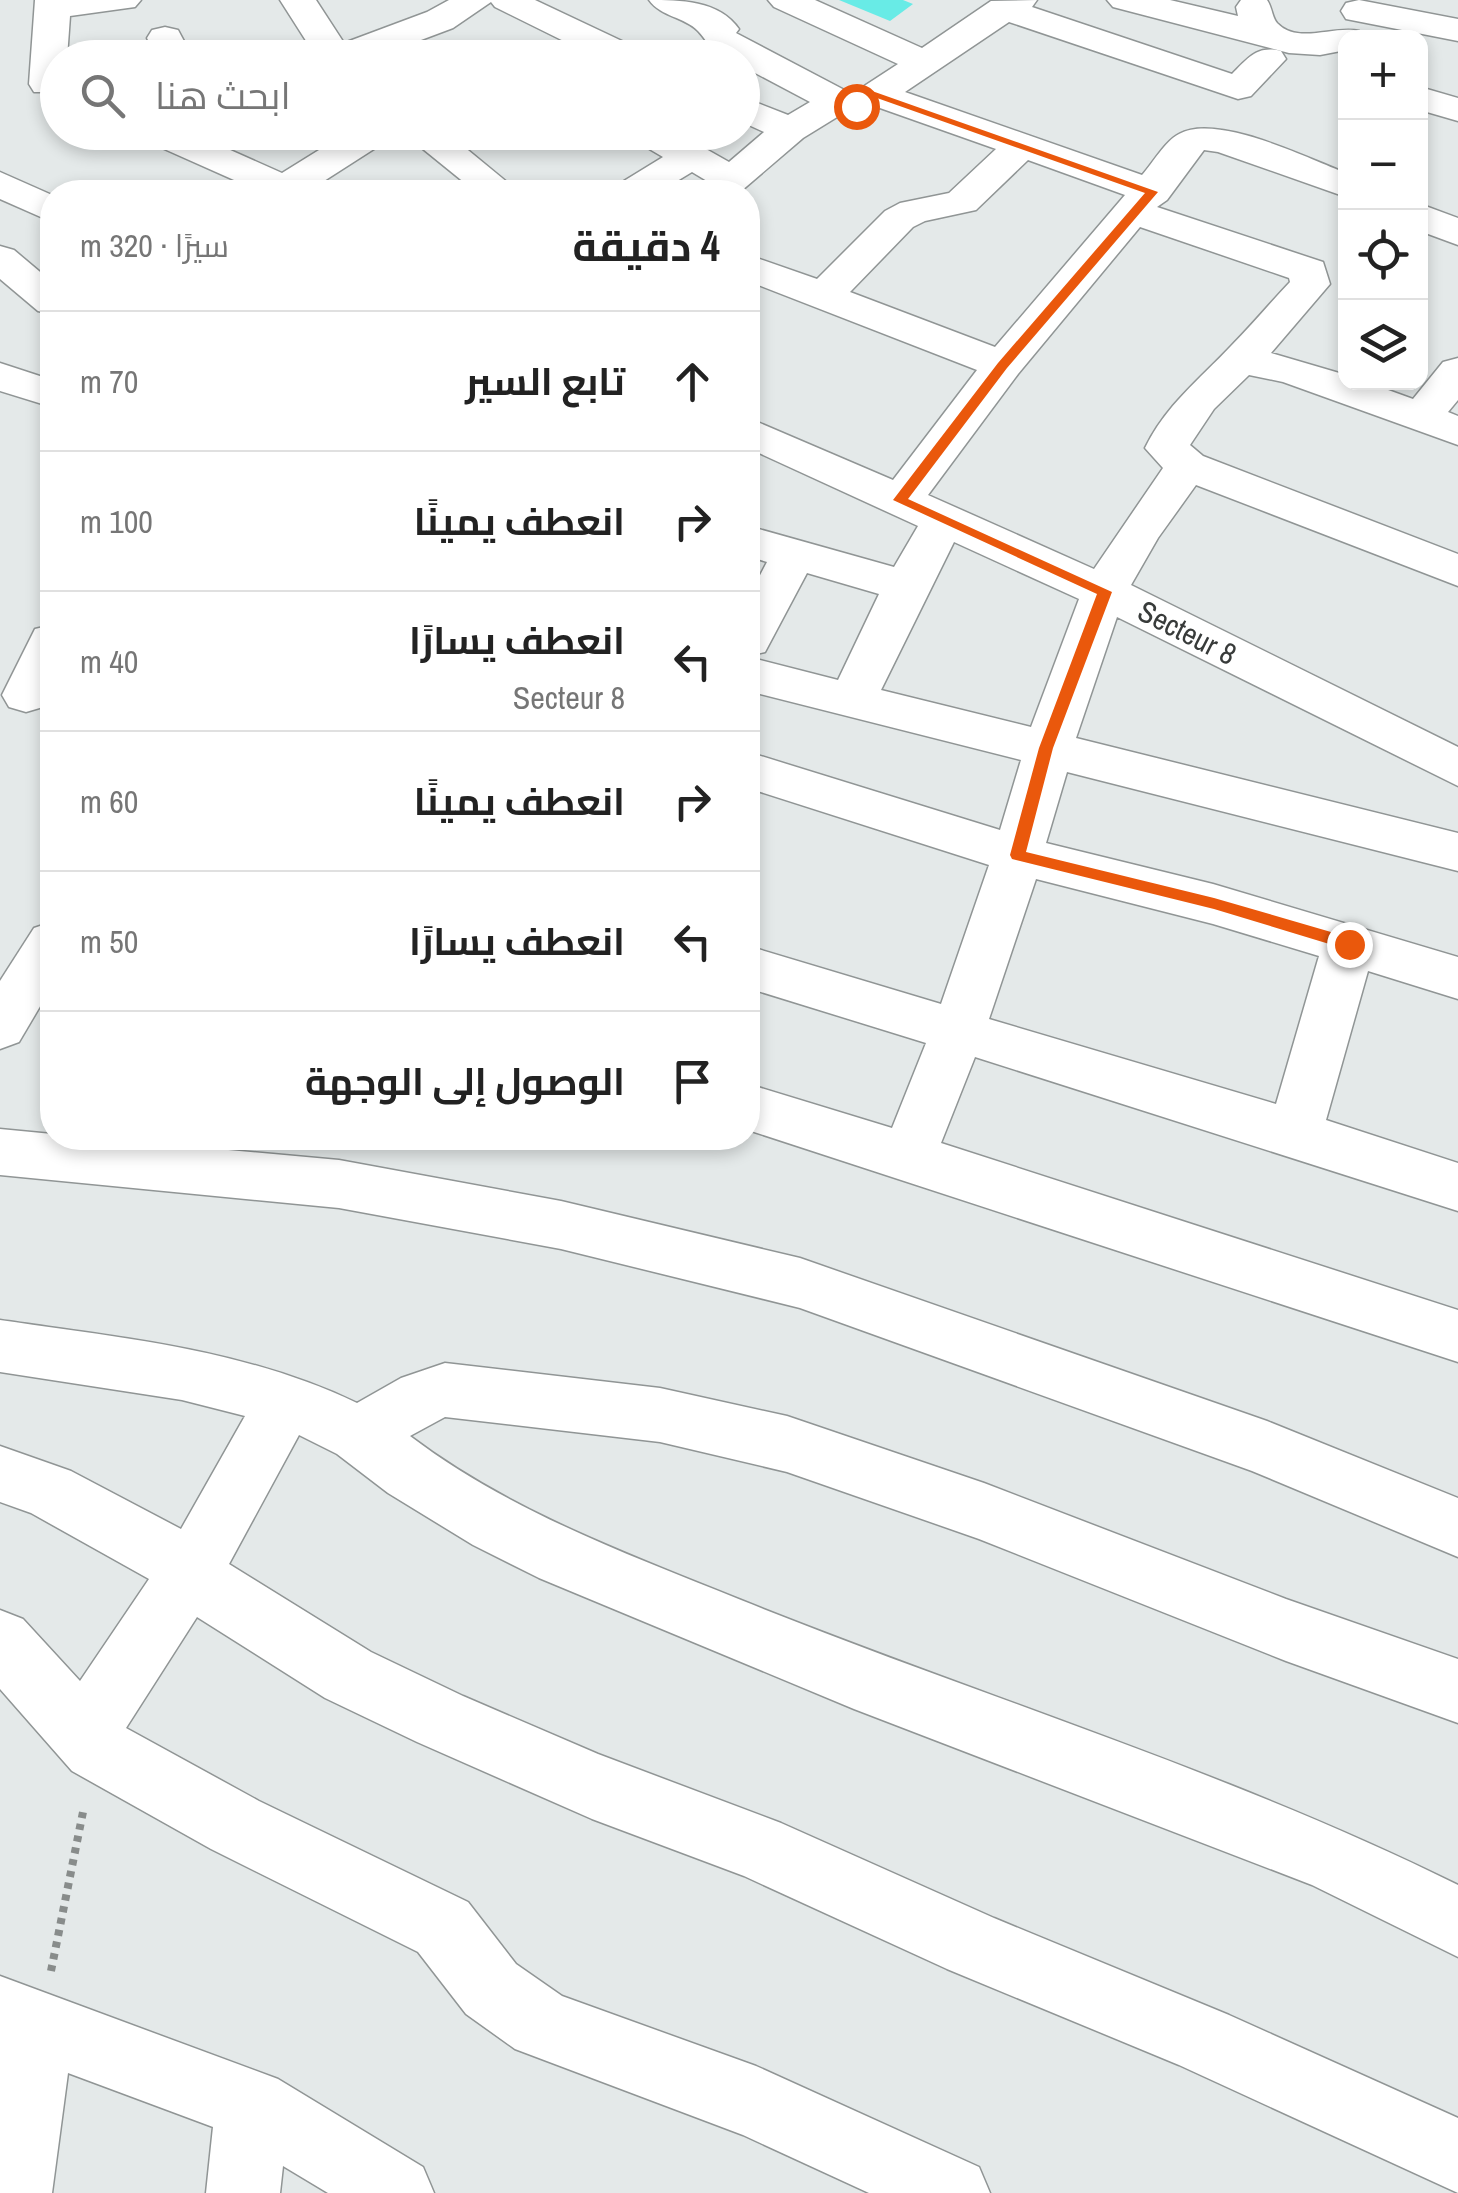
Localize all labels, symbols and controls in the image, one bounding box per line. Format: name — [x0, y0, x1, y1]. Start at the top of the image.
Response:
map controls — [1338, 30, 1428, 390]
button: + — [1338, 30, 1428, 120]
search box — [40, 40, 760, 150]
icon: search — [75, 68, 130, 123]
text: ابحث هنا — [155, 70, 291, 121]
route start — [834, 84, 880, 130]
button: − — [1338, 120, 1428, 210]
button: locate — [1338, 210, 1428, 300]
text: 4 دقيقة — [573, 218, 720, 274]
text: سيرًا · 320 m — [80, 224, 229, 267]
button: layers — [1338, 300, 1428, 390]
icon: ahead — [665, 354, 720, 409]
text: تابع السير — [465, 356, 625, 407]
text: 70 m — [80, 360, 138, 403]
icon: right — [665, 494, 720, 549]
text: انعطف يمينًا — [414, 496, 625, 547]
text: 100 m — [80, 500, 153, 543]
street label: Secteur 8 — [1131, 590, 1243, 674]
text: انعطف يسارًا — [409, 615, 625, 666]
icon: left — [665, 634, 720, 689]
text: 40 m — [80, 640, 138, 683]
text: Secteur 8 — [513, 676, 625, 719]
icon: right — [665, 774, 720, 829]
text: انعطف يمينًا — [414, 776, 625, 827]
text: 60 m — [80, 780, 138, 823]
icon: left — [665, 914, 720, 969]
text: انعطف يسارًا — [409, 916, 625, 967]
text: 50 m — [80, 920, 138, 963]
route end — [1327, 922, 1373, 968]
icon: arrive — [665, 1054, 720, 1109]
text: الوصول إلى الوجهة — [305, 1056, 625, 1107]

